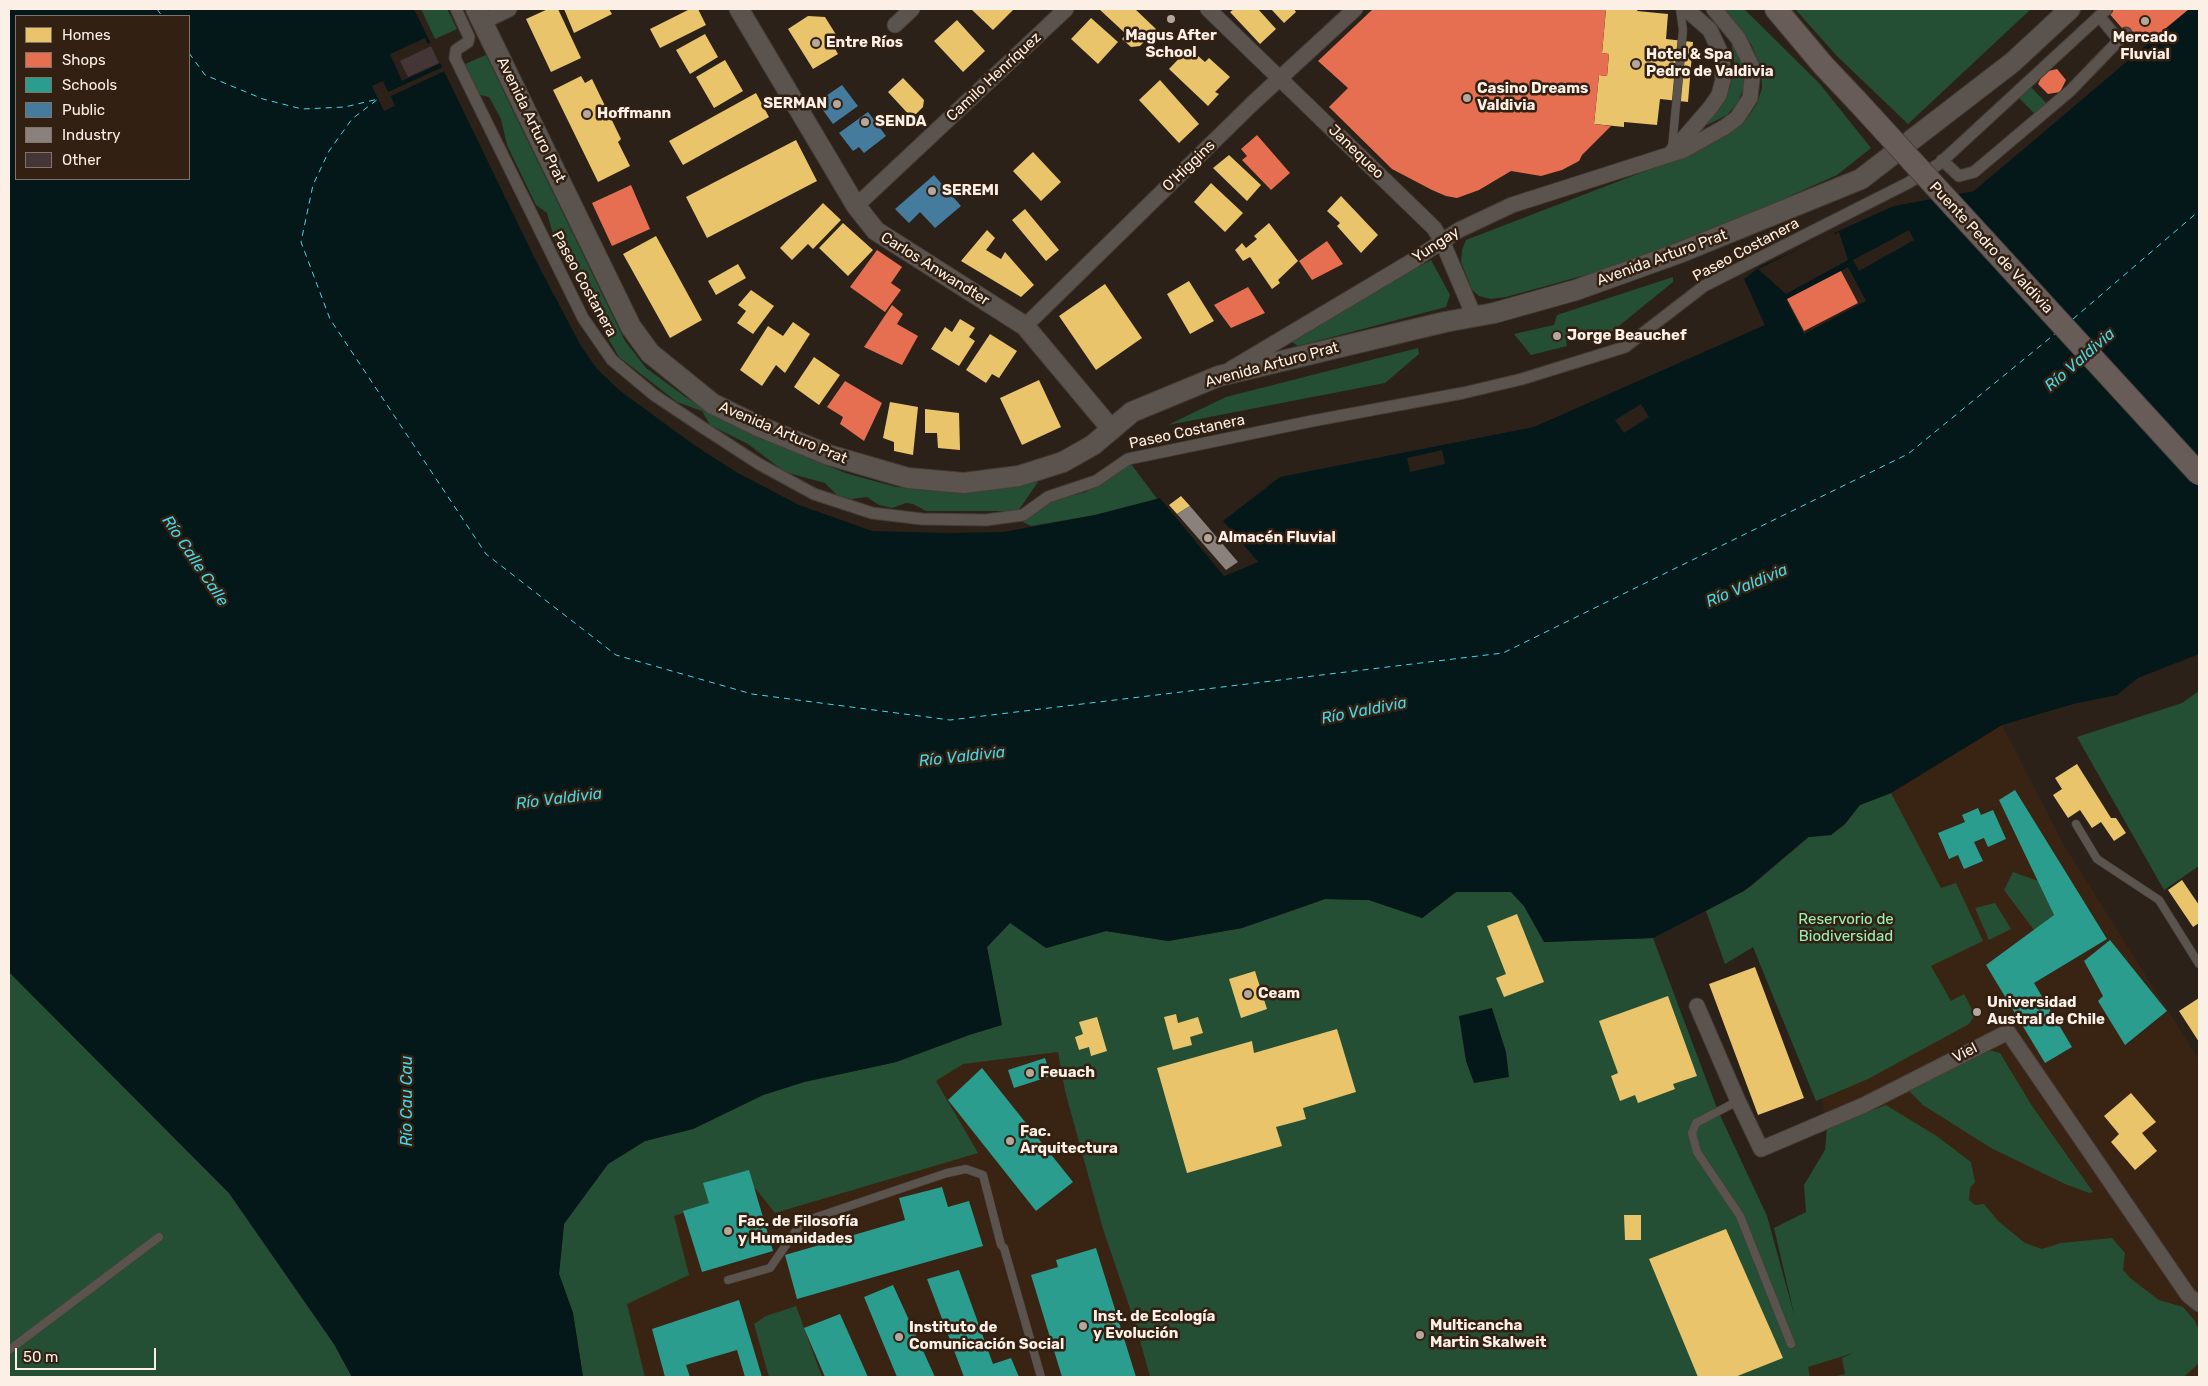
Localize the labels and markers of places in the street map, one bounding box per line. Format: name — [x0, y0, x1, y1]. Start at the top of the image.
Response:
marker: Magus After School — [1165, 13, 1177, 25]
marker: Mercado Fluvial — [2139, 15, 2151, 27]
place label: Magus After School — [1125, 27, 1217, 62]
place label: Mercado Fluvial — [2113, 29, 2177, 64]
place label: Entre Ríos — [826, 34, 903, 52]
marker: Entre Ríos — [810, 37, 822, 49]
place label: Hotel & Spa Pedro de Valdivia — [1646, 46, 1774, 81]
marker: Hotel & Spa Pedro de Valdivia — [1630, 58, 1642, 70]
place label: Casino Dreams Valdivia — [1477, 80, 1588, 115]
marker: Casino Dreams Valdivia — [1461, 92, 1473, 104]
place label: SERMAN — [763, 95, 827, 113]
marker: SERMAN — [831, 98, 843, 110]
place label: Hoffmann — [597, 105, 671, 123]
marker: Hoffmann — [581, 108, 593, 120]
place label: SENDA — [875, 113, 927, 131]
marker: SENDA — [859, 116, 871, 128]
place label: SEREMI — [942, 182, 999, 200]
marker: SEREMI — [926, 185, 938, 197]
place label: Jorge Beauchef — [1567, 327, 1687, 345]
marker: Jorge Beauchef — [1551, 330, 1563, 342]
place label: Almacén Fluvial — [1218, 529, 1336, 547]
marker: Almacén Fluvial — [1202, 532, 1214, 544]
place label: Ceam — [1258, 985, 1300, 1003]
marker: Ceam — [1242, 988, 1254, 1000]
place label: Universidad Austral de Chile — [1987, 994, 2105, 1029]
marker: Universidad Austral de Chile — [1971, 1006, 1983, 1018]
place label: Feuach — [1040, 1064, 1095, 1082]
marker: Feuach — [1024, 1067, 1036, 1079]
place label: Fac. Arquitectura — [1020, 1123, 1118, 1158]
marker: Fac. Arquitectura — [1004, 1135, 1016, 1147]
place label: Fac. de Filosofía y Humanidades — [738, 1213, 858, 1248]
marker: Fac. de Filosofía y Humanidades — [722, 1225, 734, 1237]
place label: Inst. de Ecología y Evolución — [1093, 1308, 1215, 1343]
place label: Multicancha Martin Skalweit — [1430, 1317, 1546, 1352]
place label: Instituto de Comunicación Social — [909, 1319, 1064, 1354]
marker: Inst. de Ecología y Evolución — [1077, 1320, 1089, 1332]
marker: Multicancha Martin Skalweit — [1414, 1329, 1426, 1341]
marker: Instituto de Comunicación Social — [893, 1331, 905, 1343]

